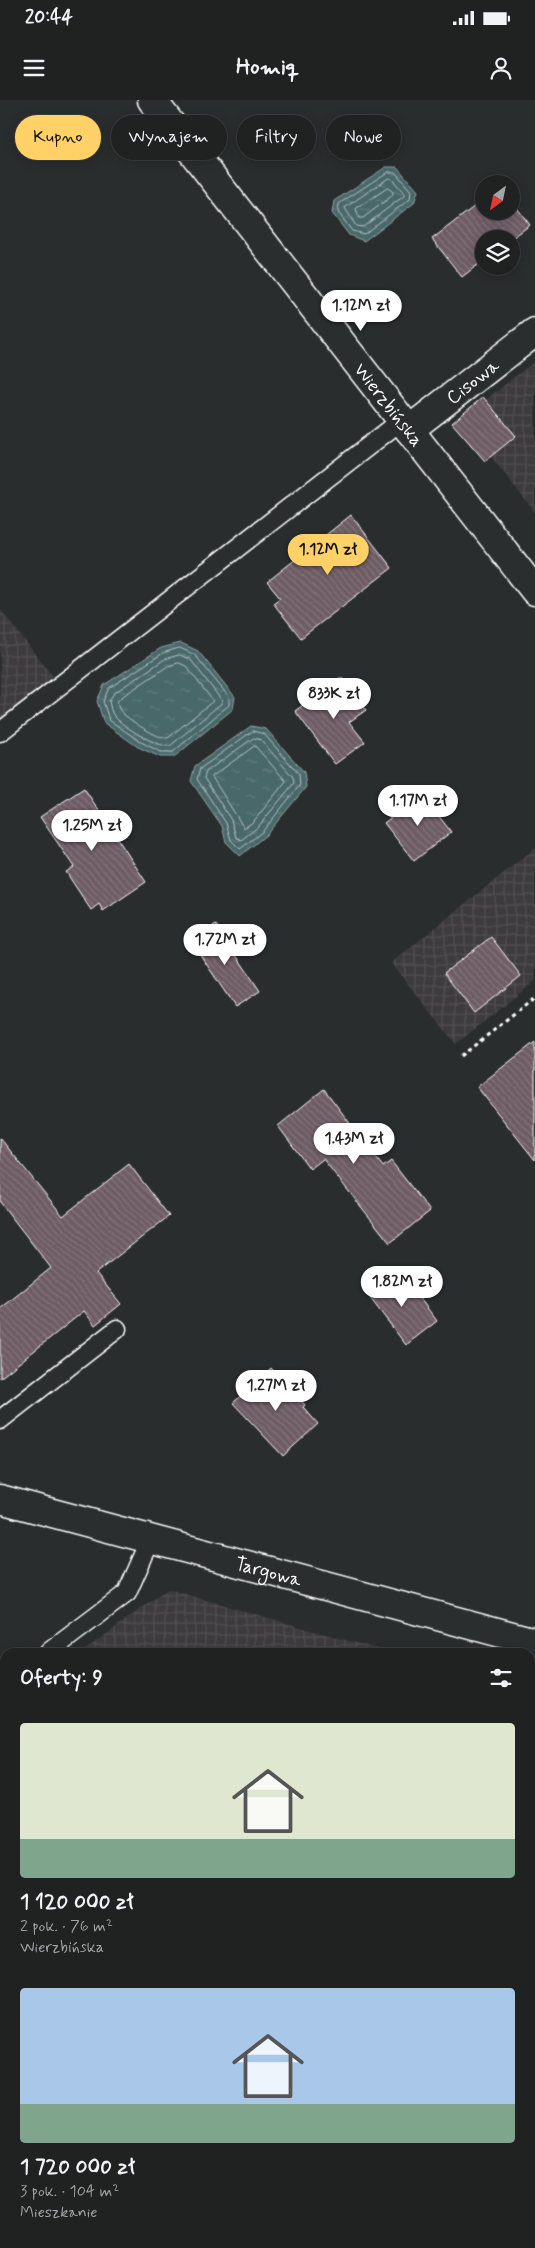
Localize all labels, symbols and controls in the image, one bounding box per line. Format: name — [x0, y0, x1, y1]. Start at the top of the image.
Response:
text: 20:44 — [25, 5, 73, 30]
icon: menu — [20, 54, 48, 82]
text: Homiq — [236, 54, 299, 82]
icon: person — [487, 54, 515, 82]
chip: Kupno — [15, 115, 101, 160]
chip: Wynajem — [111, 115, 227, 160]
chip: Filtry — [237, 115, 316, 160]
chip: Nowe — [326, 115, 401, 160]
north arrow — [475, 175, 520, 220]
map controls — [475, 175, 520, 275]
button: layers — [475, 230, 520, 275]
pin: 1.12M zł — [309, 290, 413, 332]
text: 1.12M zł — [332, 295, 390, 316]
street label: Cisowa — [442, 353, 505, 410]
street label: Wierzbińska — [348, 358, 429, 452]
pin: 1.12M zł — [276, 534, 380, 576]
text: 1.12M zł — [299, 539, 357, 560]
pin: 833K zł — [288, 678, 380, 720]
text: 833K zł — [308, 683, 360, 704]
pin: 1.17M zł — [366, 784, 470, 827]
text: 1.17M zł — [389, 790, 447, 811]
pin: 1.25M zł — [40, 810, 144, 852]
text: 1.25M zł — [62, 815, 122, 836]
pin: 1.72M zł — [173, 924, 277, 966]
text: 1.72M zł — [194, 929, 256, 950]
pin: 1.43M zł — [302, 1122, 406, 1165]
text: 1.43M zł — [325, 1128, 384, 1149]
pin: 1.82M zł — [350, 1266, 454, 1308]
text: 1.82M zł — [372, 1271, 432, 1292]
pin: 1.27M zł — [224, 1370, 328, 1412]
text: 1.27M zł — [247, 1375, 305, 1396]
street label: Targowa — [232, 1551, 305, 1593]
text: Oferty: 9 — [20, 1664, 103, 1692]
icon: filters — [487, 1664, 515, 1692]
icon: home — [223, 1756, 313, 1846]
text: 1 120 000 zł — [20, 1888, 134, 1916]
text: 2 pok. · 76 m² — [20, 1916, 113, 1937]
text: Wierzbińska — [20, 1937, 104, 1958]
icon: home — [223, 2021, 313, 2111]
text: 1 720 000 zł — [20, 2153, 135, 2181]
text: 3 pok. · 104 m² — [20, 2181, 119, 2202]
text: Mieszkanie — [20, 2202, 98, 2223]

